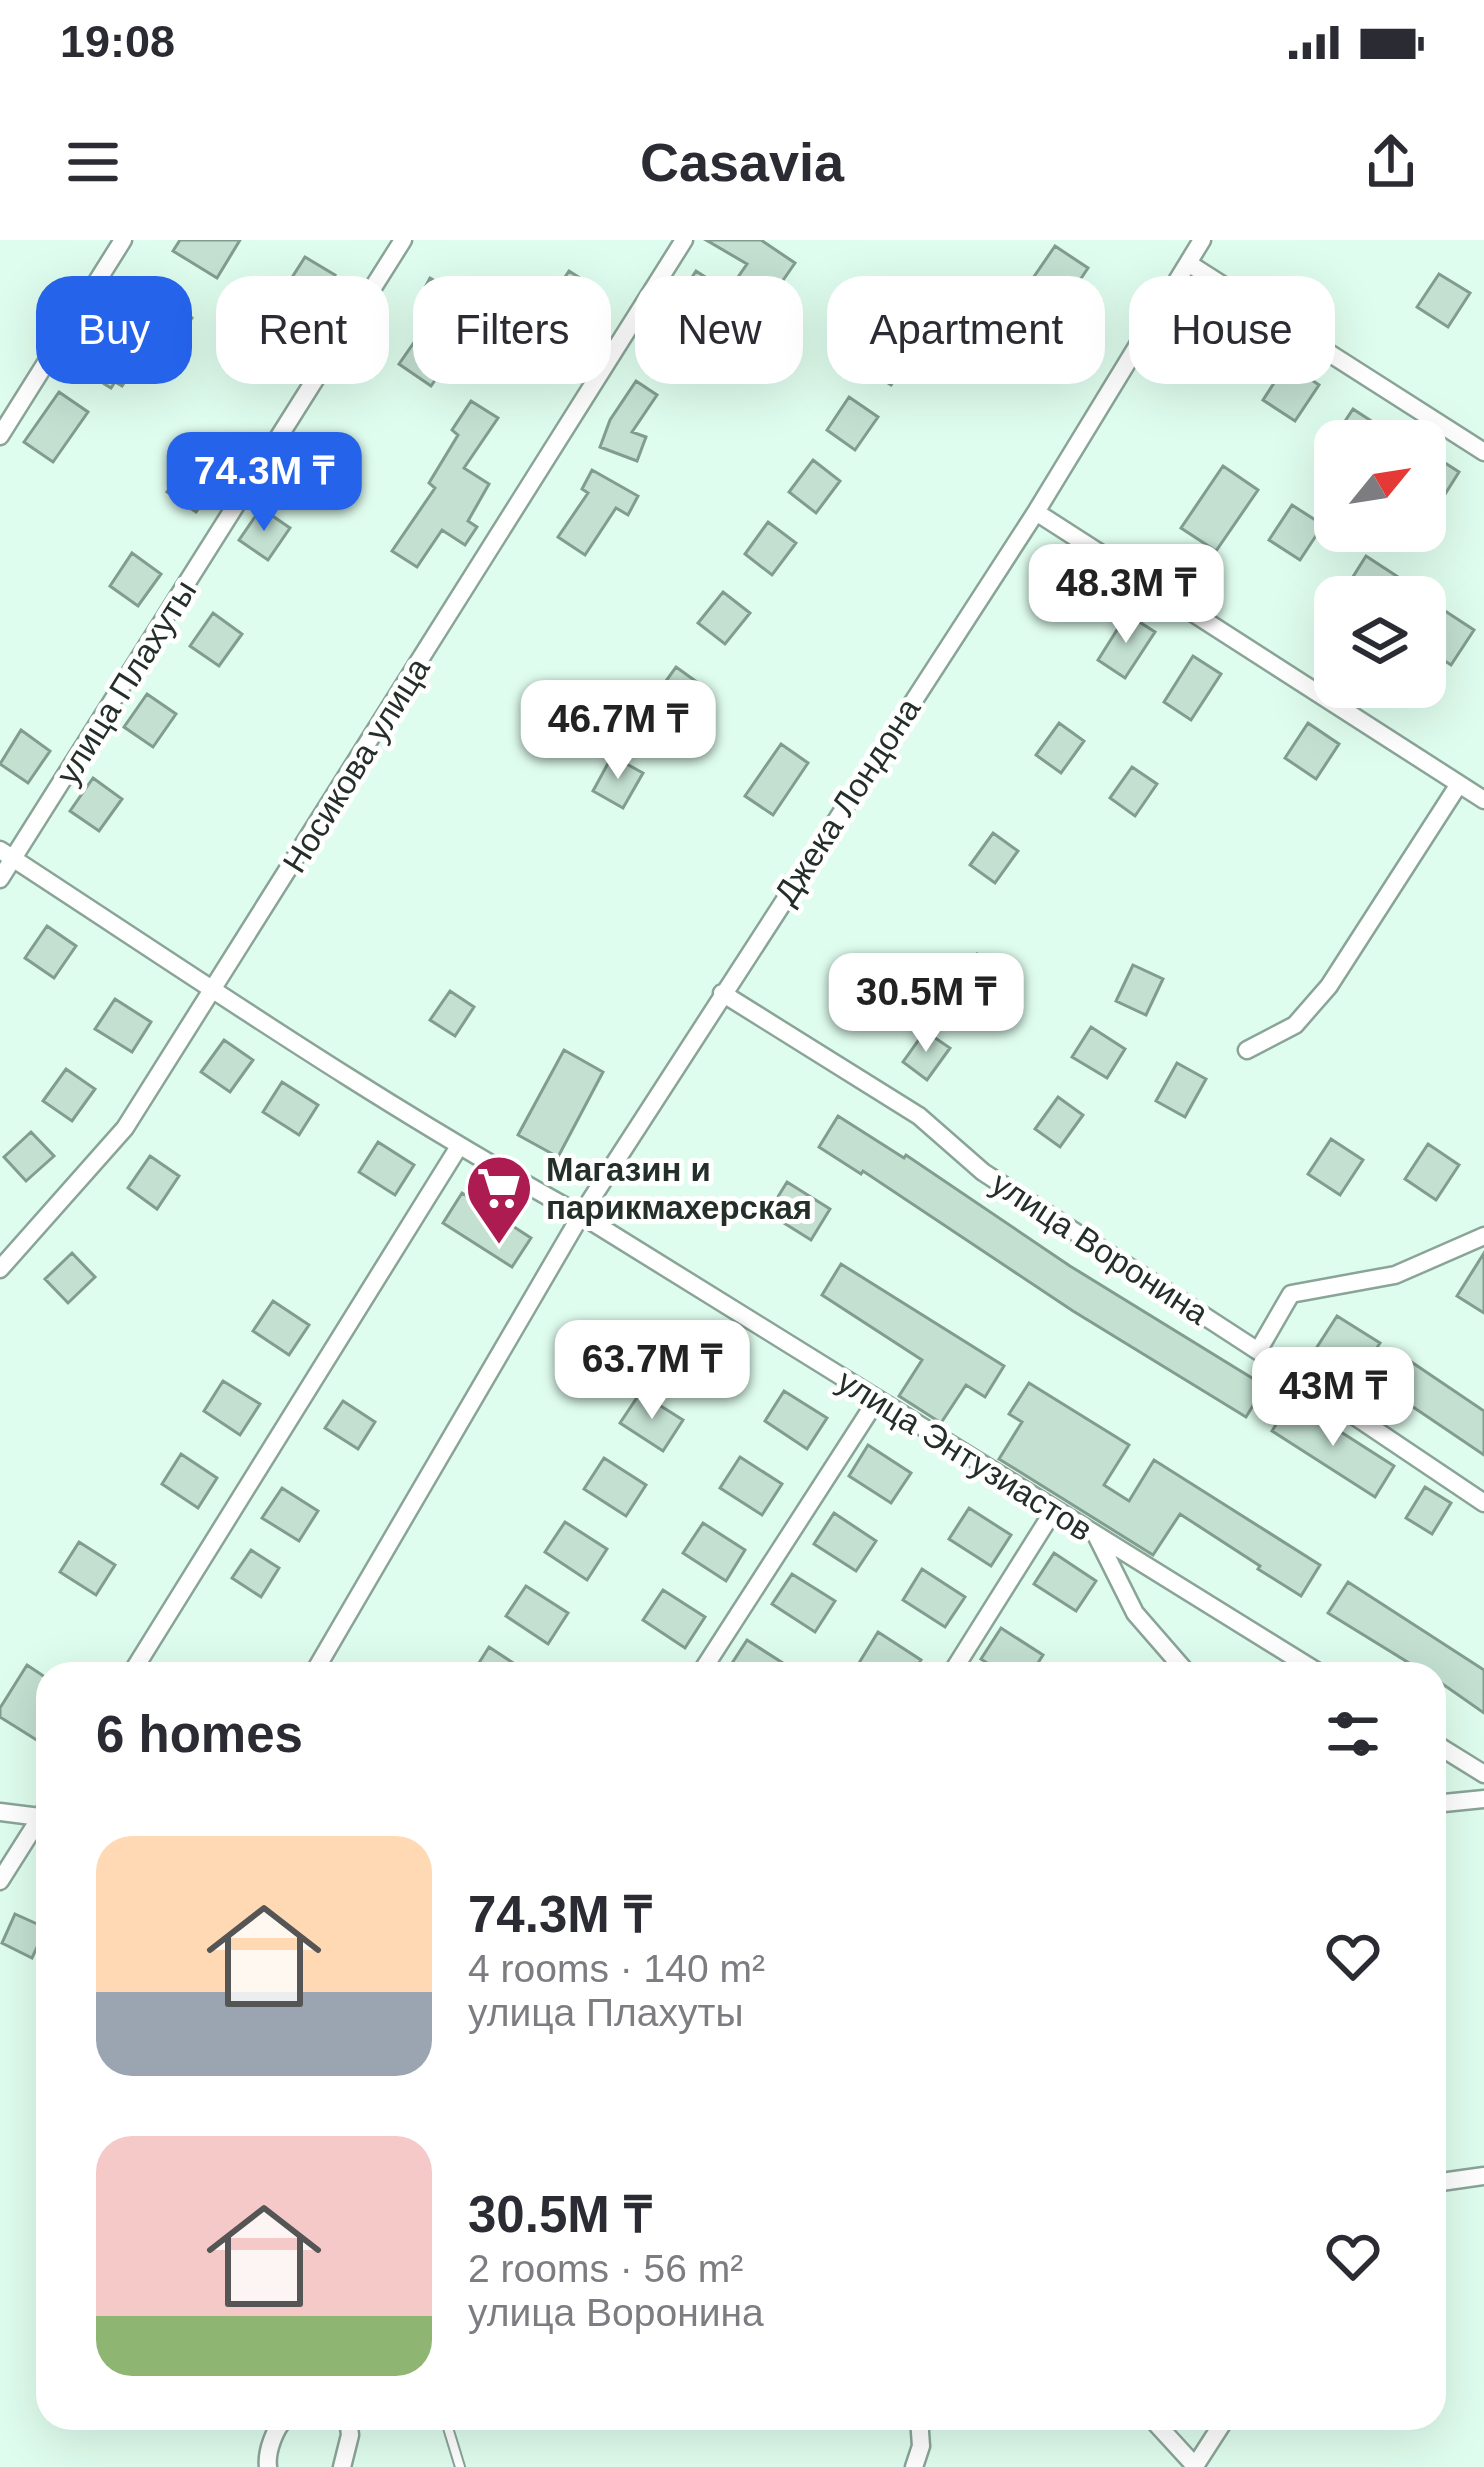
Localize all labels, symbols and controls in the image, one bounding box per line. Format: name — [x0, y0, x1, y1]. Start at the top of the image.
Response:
text: 19:08 — [60, 16, 175, 67]
icon: menu — [60, 129, 126, 195]
icon: share — [1358, 129, 1424, 195]
text: Casavia — [640, 132, 844, 192]
chip: Buy — [36, 276, 192, 384]
chip: Rent — [216, 276, 389, 384]
chip: Filters — [413, 276, 611, 384]
chip: New — [635, 276, 803, 384]
chip: Apartment — [827, 276, 1105, 384]
chip: House — [1129, 276, 1335, 384]
north arrow — [1314, 420, 1446, 552]
map controls — [1314, 420, 1446, 708]
pin: 74.3M ₸ — [153, 432, 375, 534]
text: 74.3M ₸ — [194, 449, 334, 492]
pin: 48.3M ₸ — [1015, 544, 1237, 646]
text: 48.3M ₸ — [1056, 561, 1196, 604]
street label: улица Плахуты — [49, 573, 203, 791]
button: layers — [1314, 576, 1446, 708]
street label: Носикова улица — [275, 650, 437, 879]
pin: 46.7M ₸ — [507, 680, 729, 782]
street label: Джека Лондона — [767, 691, 928, 911]
text: 46.7M ₸ — [548, 697, 688, 740]
pin: 30.5M ₸ — [815, 953, 1037, 1055]
text: 30.5M ₸ — [856, 970, 996, 1013]
place label: Магазин и парикмахерская — [546, 1151, 812, 1226]
supermarket icon: Магазин и парикмахерская — [464, 1153, 534, 1247]
street label: улица Воронина — [985, 1164, 1216, 1332]
pin: 63.7M ₸ — [541, 1320, 763, 1422]
text: 63.7M ₸ — [582, 1337, 722, 1380]
pin: 43M ₸ — [1249, 1347, 1417, 1449]
street label: улица Энтузиастов — [831, 1362, 1099, 1548]
text: 43M ₸ — [1279, 1364, 1387, 1407]
icon: filters — [1320, 1701, 1386, 1767]
text: 6 homes — [96, 1706, 303, 1763]
icon: home — [192, 1884, 336, 2028]
text: 74.3M ₸ — [468, 1886, 652, 1943]
icon: heart — [1320, 1923, 1386, 1989]
text: 4 rooms · 140 m² — [468, 1947, 765, 1990]
text: улица Плахуты — [468, 1991, 743, 2034]
icon: home — [192, 2184, 336, 2328]
text: 30.5M ₸ — [468, 2186, 652, 2243]
icon: heart — [1320, 2223, 1386, 2289]
text: 2 rooms · 56 m² — [468, 2247, 743, 2290]
text: улица Воронина — [468, 2291, 764, 2334]

